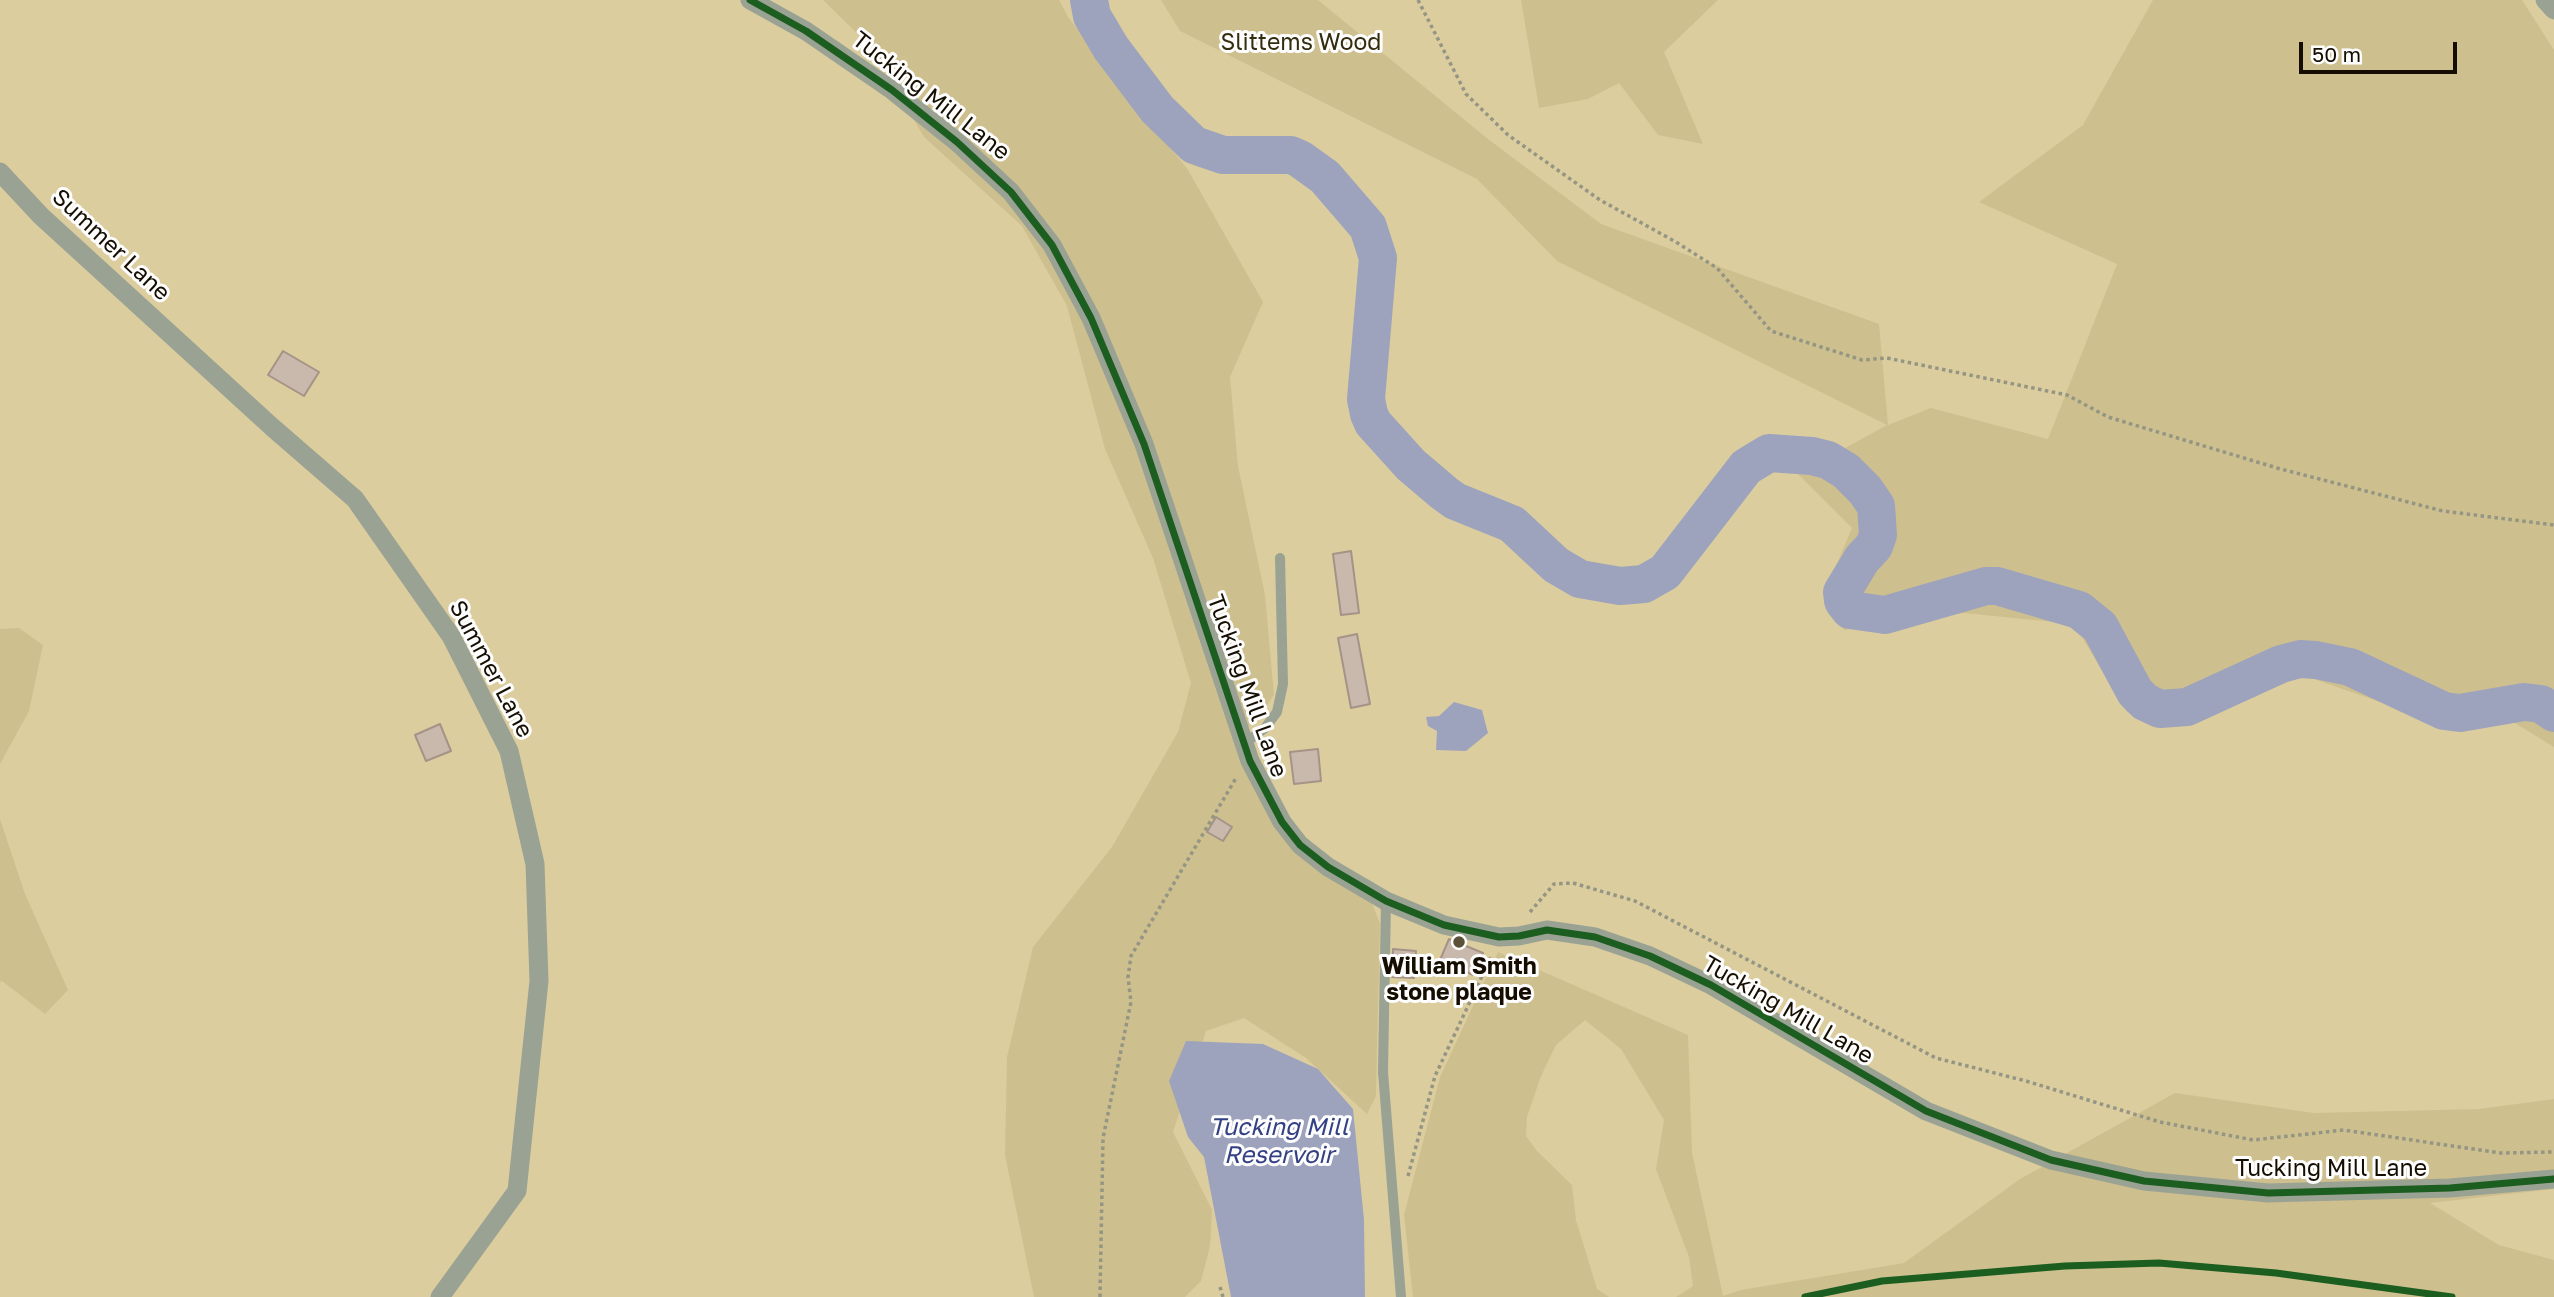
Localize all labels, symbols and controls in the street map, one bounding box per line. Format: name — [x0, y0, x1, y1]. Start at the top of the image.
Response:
street label: Tucking Mill Lane — [847, 26, 1015, 166]
scale bar — [2302, 28, 2460, 72]
park label: Slittems Wood — [1221, 29, 1381, 57]
text: 50 m — [2312, 41, 2361, 67]
street label: Summer Lane — [46, 183, 176, 307]
street label: Tucking Mill Lane — [1201, 591, 1293, 781]
street label: Summer Lane — [443, 596, 539, 742]
marker: William Smith stone plaque — [1451, 934, 1467, 950]
street label: Tucking Mill Lane — [1698, 950, 1878, 1070]
place label: William Smith stone plaque — [1381, 953, 1537, 1007]
water label: Tucking Mill Reservoir — [1210, 1113, 1348, 1169]
street label: Tucking Mill Lane — [2235, 1155, 2427, 1183]

